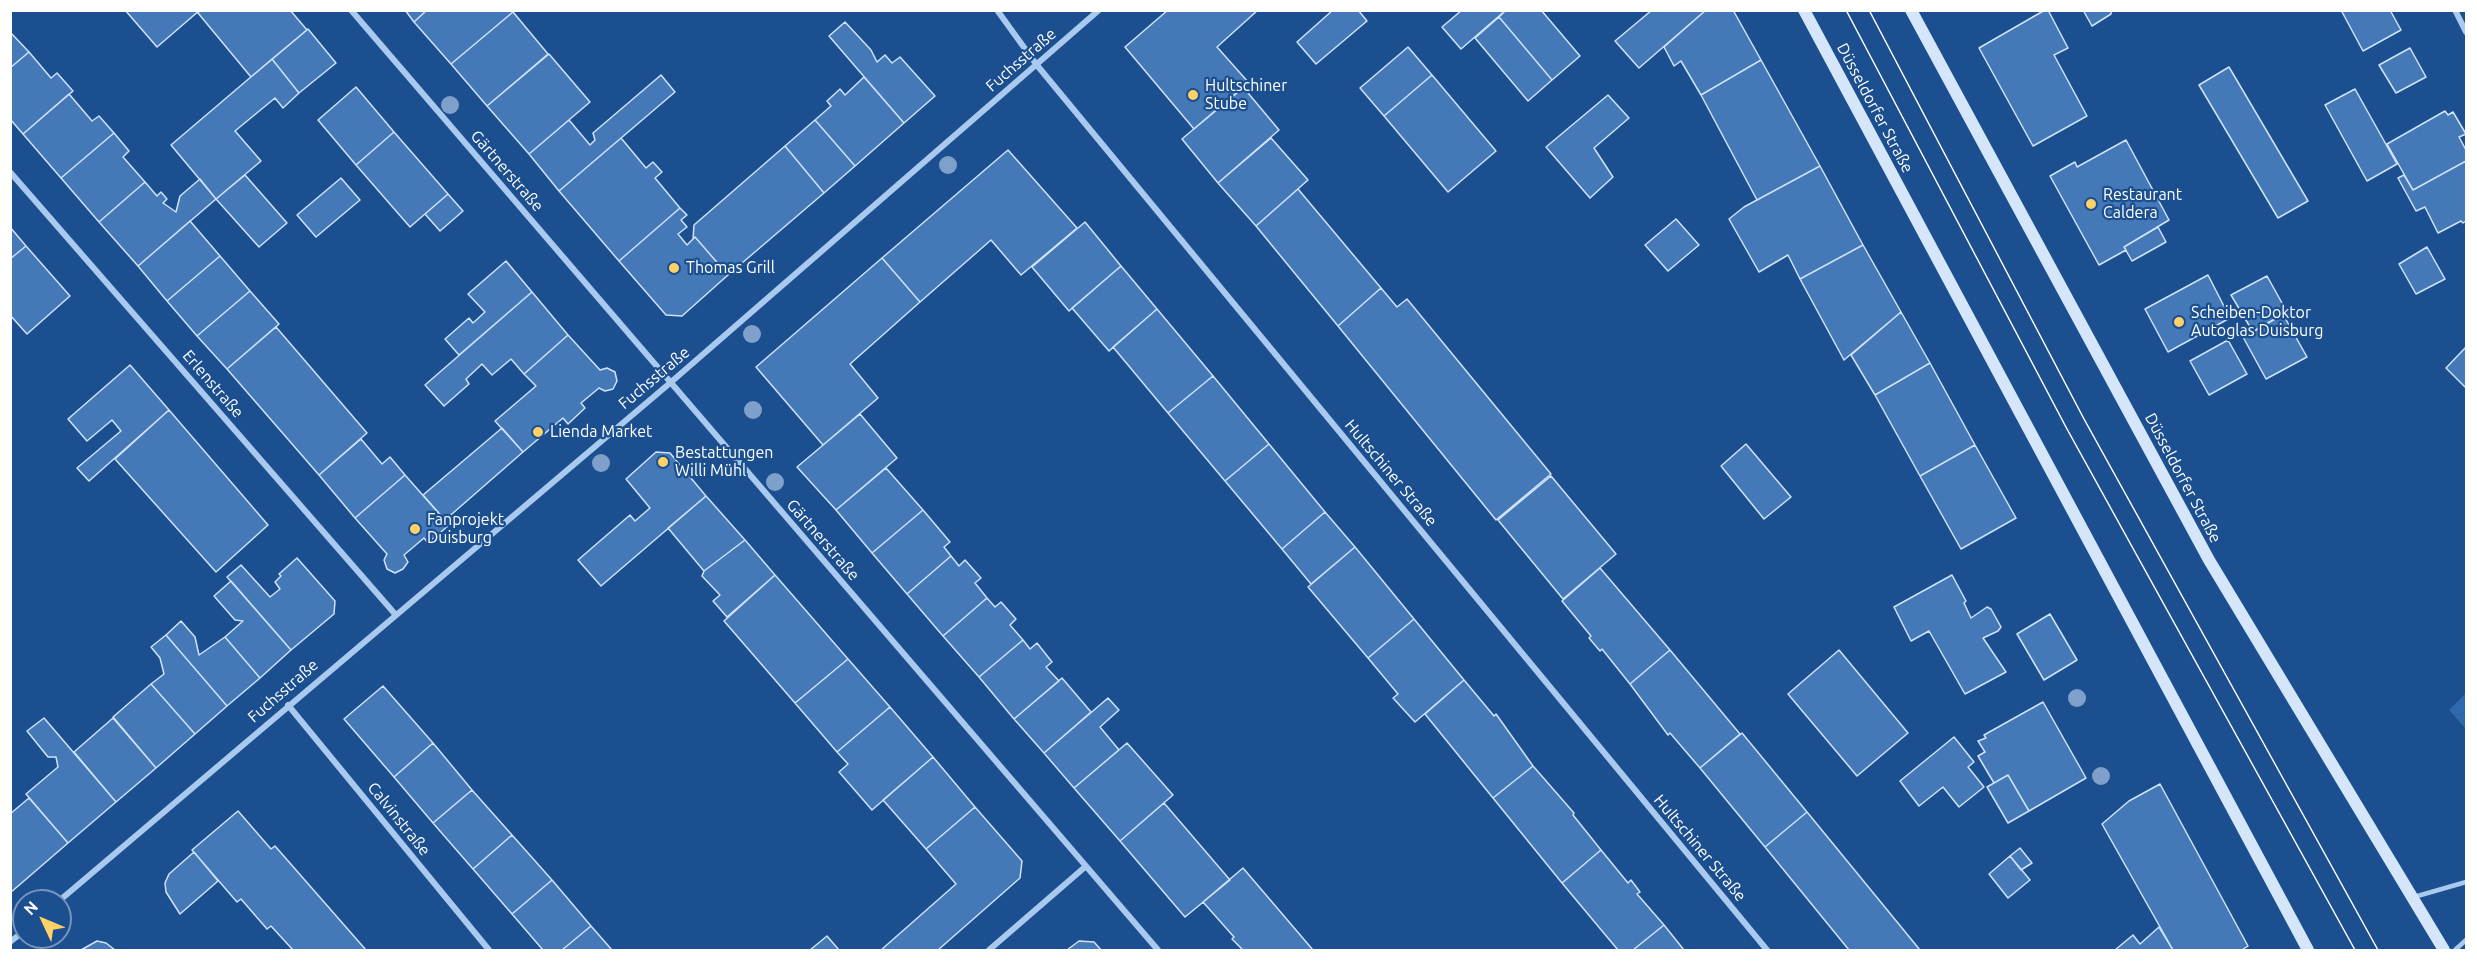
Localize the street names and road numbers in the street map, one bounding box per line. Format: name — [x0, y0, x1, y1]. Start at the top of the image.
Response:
street label: Fuchsstraße — [982, 24, 1060, 96]
street label: Düsseldorfer Straße — [1833, 40, 1917, 176]
street label: Gärtnerstraße — [467, 127, 547, 215]
street label: Fuchsstraße — [615, 343, 693, 413]
street label: Erlenstraße — [178, 346, 248, 422]
street label: Düsseldorfer Straße — [2141, 410, 2225, 546]
street label: Hultschiner Straße — [1341, 416, 1441, 530]
street label: Gärtnerstraße — [783, 496, 863, 584]
street label: Fuchsstraße — [244, 655, 322, 727]
street label: Calvinstraße — [364, 778, 434, 860]
street label: Hultschiner Straße — [1650, 791, 1750, 905]

